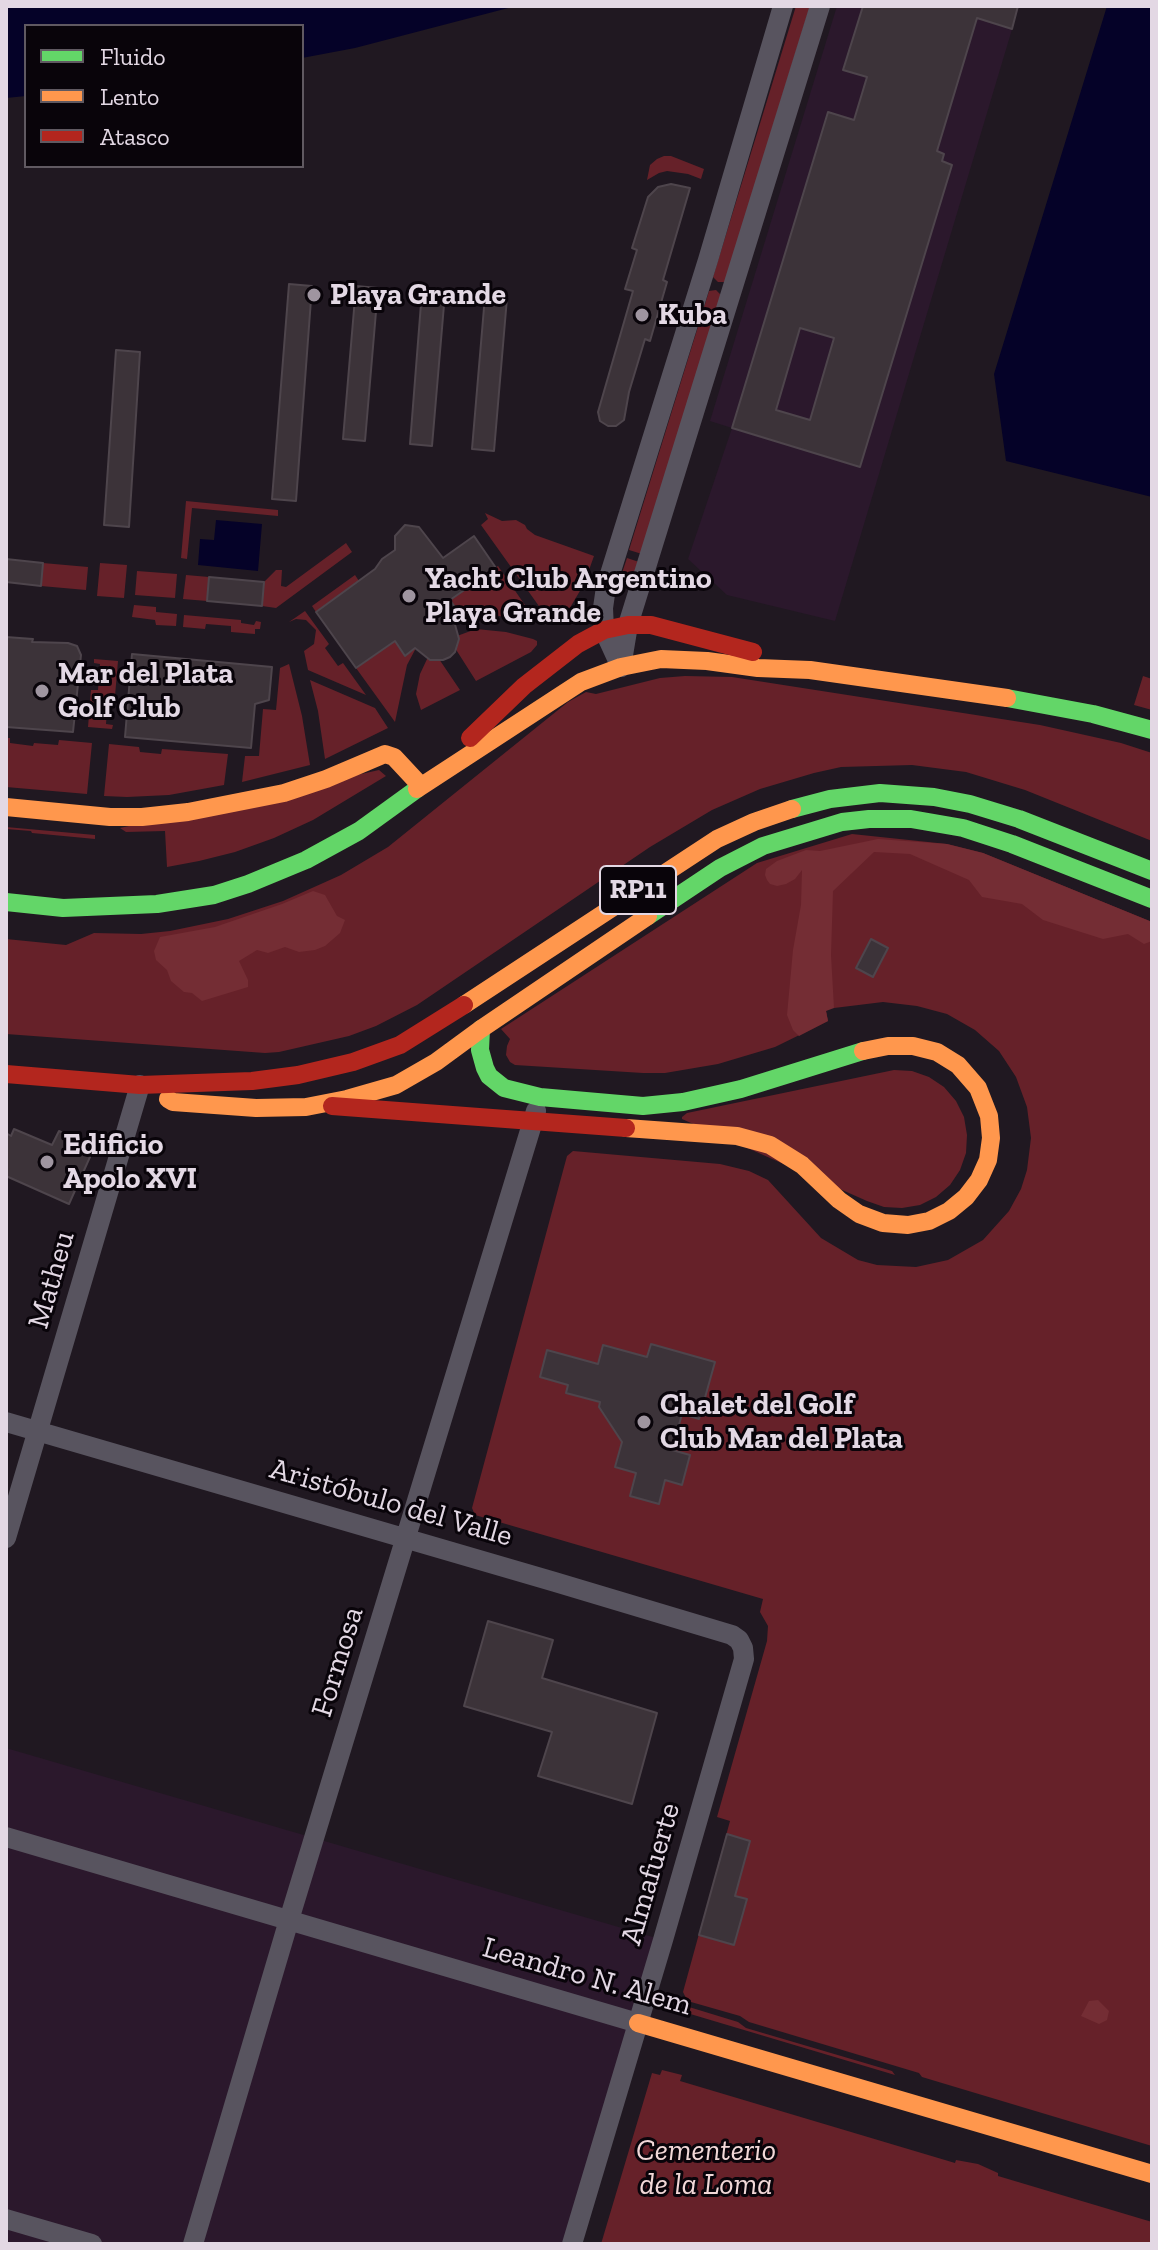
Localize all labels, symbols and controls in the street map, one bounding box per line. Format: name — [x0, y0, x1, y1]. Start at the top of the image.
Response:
legend — [24, 24, 304, 168]
text: Fluido — [100, 42, 165, 71]
text: Lento — [100, 82, 159, 111]
text: Atasco — [100, 122, 170, 151]
place label: Playa Grande — [330, 277, 506, 313]
marker: Playa Grande — [305, 286, 323, 304]
place label: Kuba — [658, 297, 727, 333]
marker: Kuba — [633, 306, 651, 324]
place label: Yacht Club Argentino Playa Grande — [425, 561, 712, 632]
marker: Yacht Club Argentino Playa Grande — [400, 587, 418, 605]
place label: Mar del Plata Golf Club — [58, 656, 233, 726]
marker: Mar del Plata Golf Club — [33, 682, 51, 700]
road number: RP11 — [600, 866, 676, 914]
place label: Edificio Apolo XVI — [63, 1127, 197, 1198]
marker: Edificio Apolo XVI — [38, 1153, 56, 1171]
street label: Matheu — [21, 1227, 83, 1333]
place label: Chalet del Golf Club Mar del Plata — [660, 1387, 903, 1458]
marker: Chalet del Golf Club Mar del Plata — [635, 1413, 653, 1431]
street label: Aristóbulo del Valle — [266, 1451, 516, 1555]
street label: Formosa — [304, 1603, 372, 1721]
street label: Almafuerte — [614, 1799, 688, 1949]
street label: Leandro N. Alem — [479, 1930, 695, 2024]
park label: Cementerio de la Loma — [636, 2133, 776, 2204]

